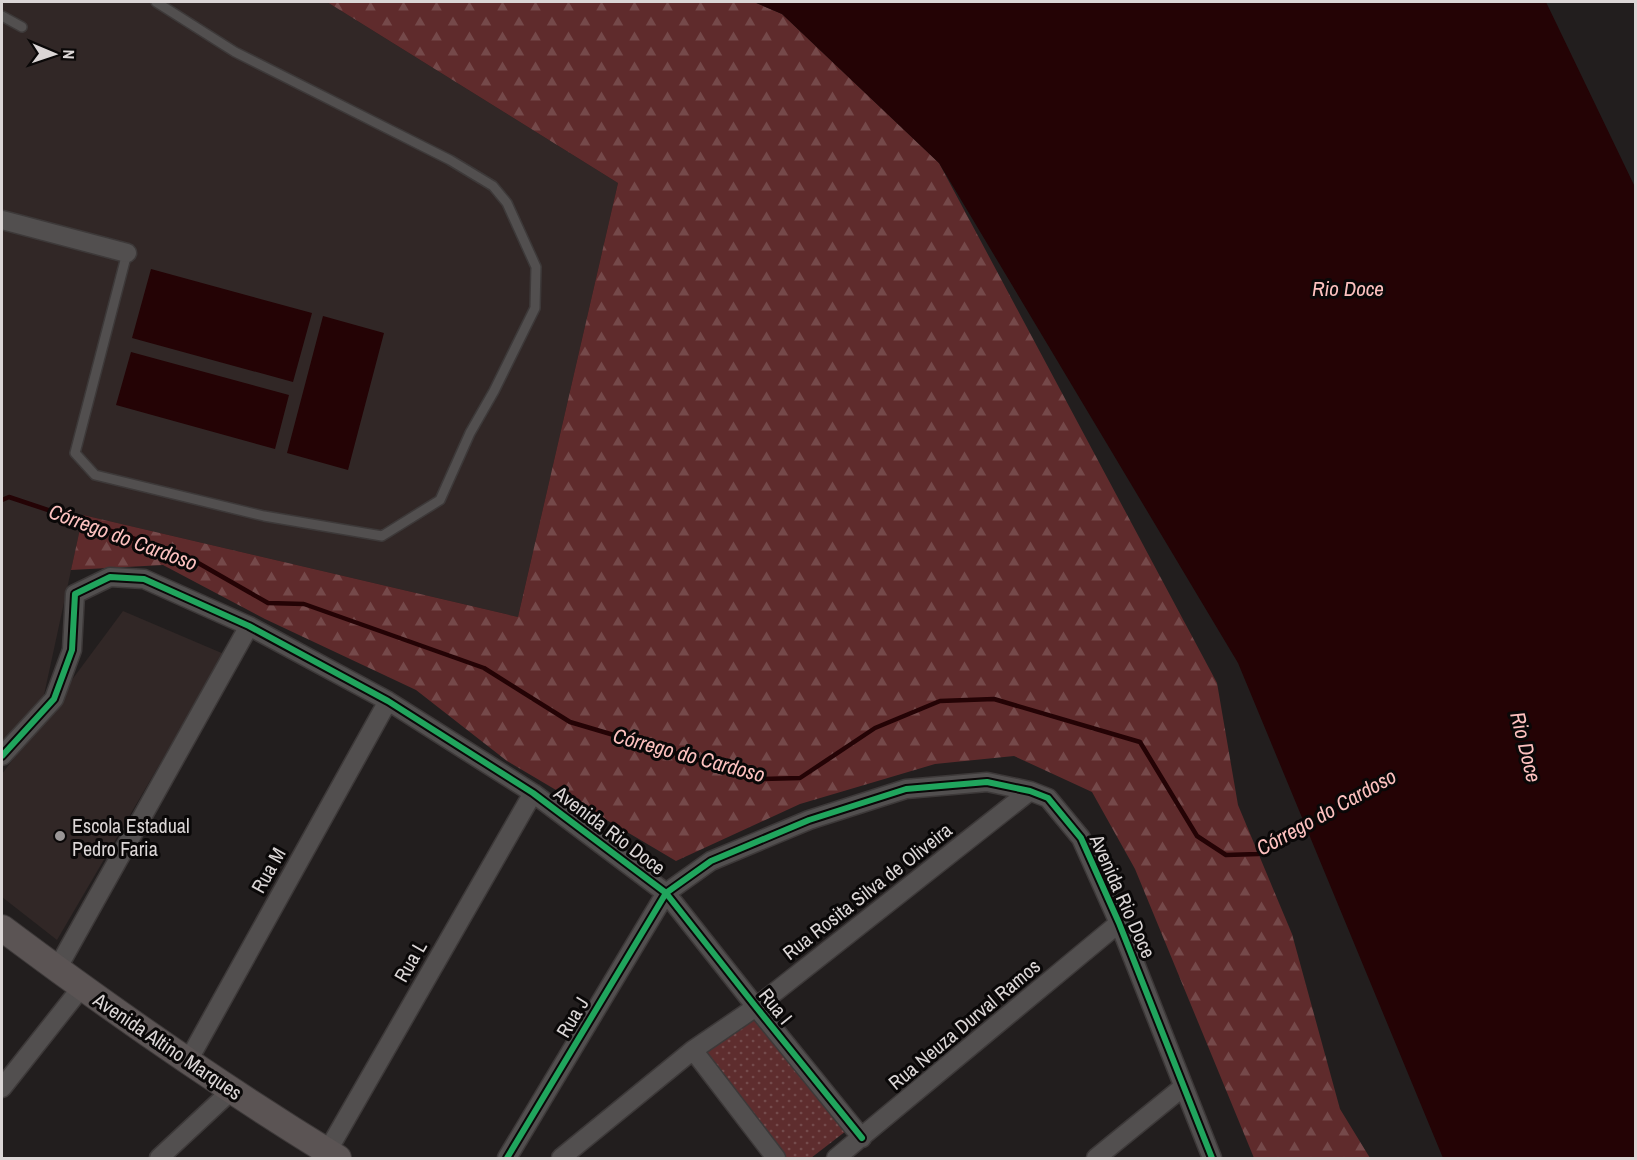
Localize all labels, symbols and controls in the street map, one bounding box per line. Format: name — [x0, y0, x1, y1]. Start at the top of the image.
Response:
north arrow — [24, 24, 84, 84]
text: N — [58, 49, 80, 60]
water label: Rio Doce — [1312, 274, 1384, 303]
water label: Córrego do Cardoso — [45, 497, 201, 577]
water label: Rio Doce — [1503, 709, 1549, 785]
water label: Córrego do Cardoso — [610, 721, 768, 789]
water label: Córrego do Cardoso — [1251, 761, 1401, 863]
street label: Avenida Rio Doce — [548, 779, 671, 881]
place label: Escola Estadual Pedro Faria — [72, 812, 190, 862]
street label: Rua Rosita Silva de Oliveira — [777, 816, 957, 966]
marker: Escola Estadual Pedro Faria — [53, 829, 67, 843]
street label: Avenida Rio Doce — [1083, 829, 1162, 962]
street label: Rua M — [244, 842, 292, 898]
street label: Rua L — [387, 935, 433, 987]
street label: Rua Neuza Durval Ramos — [882, 952, 1046, 1096]
street label: Rua I — [753, 982, 799, 1030]
street label: Avenida Altino Marques — [88, 986, 248, 1106]
street label: Rua J — [549, 992, 595, 1042]

